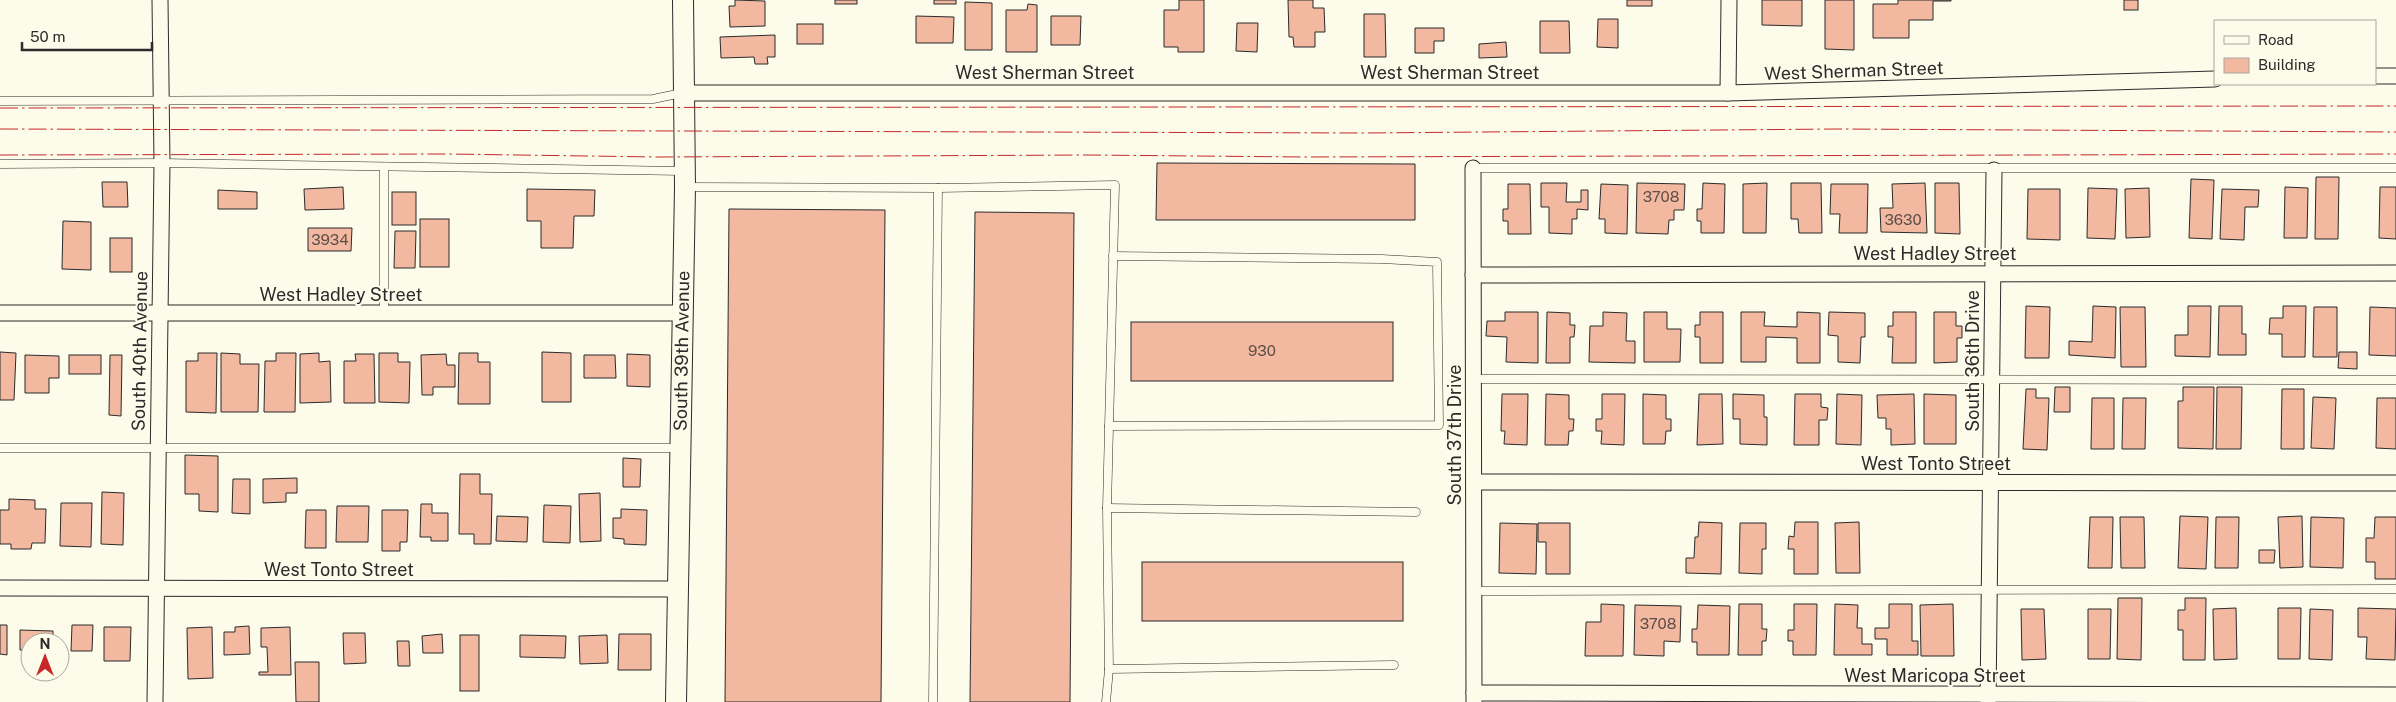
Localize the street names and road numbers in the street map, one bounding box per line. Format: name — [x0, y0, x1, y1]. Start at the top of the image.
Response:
street label: West Sherman Street — [1764, 57, 1944, 84]
street label: West Sherman Street — [955, 62, 1135, 83]
street label: West Sherman Street — [1360, 62, 1540, 83]
street label: West Hadley Street — [1854, 243, 2016, 264]
street label: South 40th Avenue — [128, 271, 151, 431]
street label: South 39th Avenue — [670, 271, 693, 431]
street label: West Hadley Street — [260, 284, 422, 305]
street label: South 36th Drive — [1962, 290, 1983, 432]
street label: South 37th Drive — [1444, 364, 1465, 506]
street label: West Tonto Street — [1861, 453, 2011, 474]
street label: West Tonto Street — [264, 559, 414, 580]
street label: West Maricopa Street — [1844, 665, 2026, 686]

